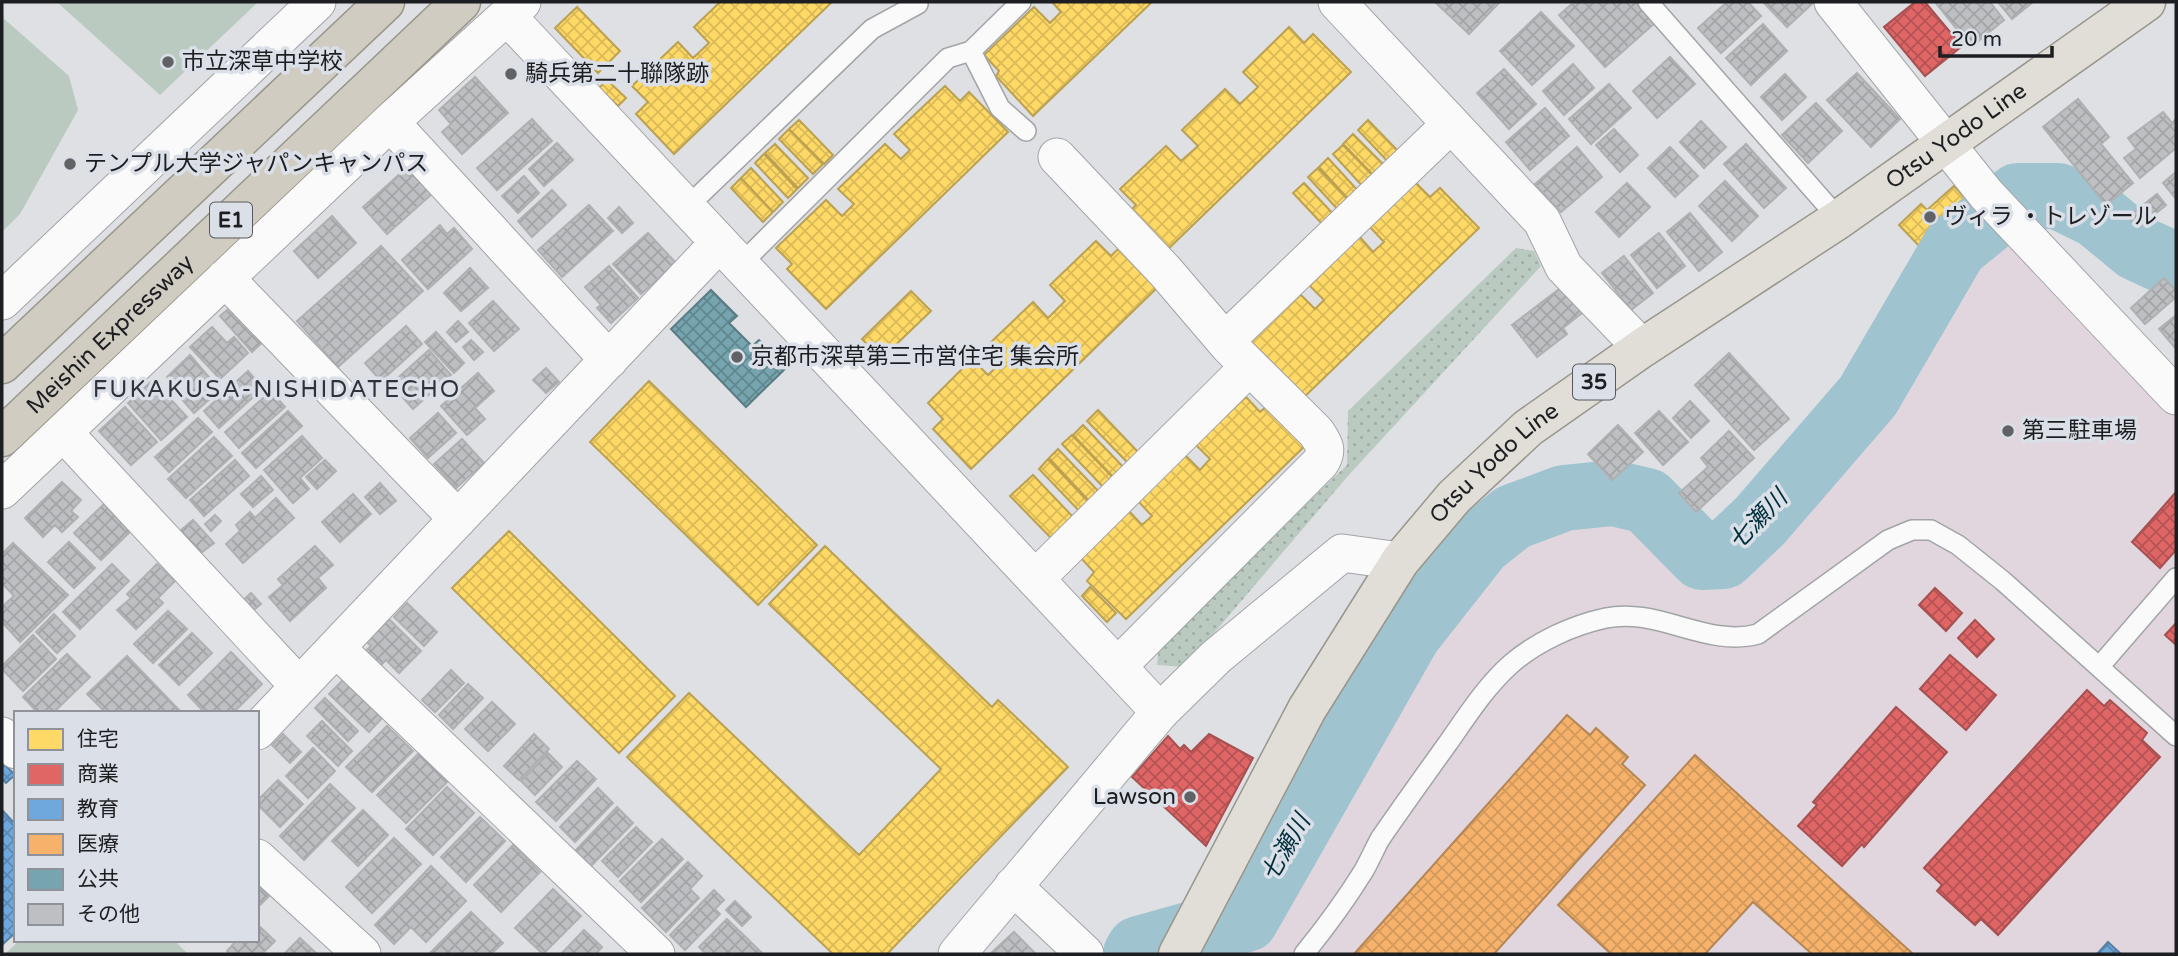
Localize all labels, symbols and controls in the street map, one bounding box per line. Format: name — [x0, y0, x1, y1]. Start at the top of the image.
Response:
scale bar — [1940, 14, 2052, 58]
text: 20 m — [1951, 27, 2002, 52]
place label: 市立深草中学校 — [182, 48, 343, 76]
marker: 市立深草中学校 — [160, 54, 176, 70]
place label: 騎兵第二十聯隊跡 — [525, 60, 709, 88]
marker: 騎兵第二十聯隊跡 — [503, 66, 519, 82]
street label: Otsu Yodo Line — [1880, 77, 2032, 195]
place label: テンプル大学ジャパンキャンパス — [84, 150, 428, 178]
marker: テンプル大学ジャパンキャンパス — [62, 156, 78, 172]
road number: E1 — [210, 202, 252, 238]
place label: ヴィラ ・トレゾール — [1944, 203, 2157, 231]
marker: ヴィラ ・トレゾール — [1922, 209, 1938, 225]
street label: Meishin Expressway — [21, 249, 200, 420]
place label: 京都市深草第三市営住宅 集会所 — [751, 343, 1079, 371]
marker: 京都市深草第三市営住宅 集会所 — [729, 349, 745, 365]
road number: 35 — [1573, 364, 1615, 400]
district label: FUKAKUSA-NISHIDATECHO — [93, 375, 461, 404]
street label: Otsu Yodo Line — [1424, 397, 1564, 529]
place label: 第三駐車場 — [2022, 417, 2137, 445]
marker: 第三駐車場 — [2000, 423, 2016, 439]
water label: 七瀬川 — [1723, 482, 1796, 556]
legend — [14, 711, 259, 942]
text: 住宅 — [77, 727, 119, 752]
text: 商業 — [77, 762, 119, 787]
place label: Lawson — [1093, 783, 1176, 811]
marker: Lawson — [1182, 789, 1198, 805]
text: 教育 — [77, 797, 119, 822]
water label: 七瀬川 — [1255, 807, 1318, 886]
text: 医療 — [77, 832, 119, 857]
text: 公共 — [77, 867, 119, 892]
text: その他 — [77, 902, 140, 927]

